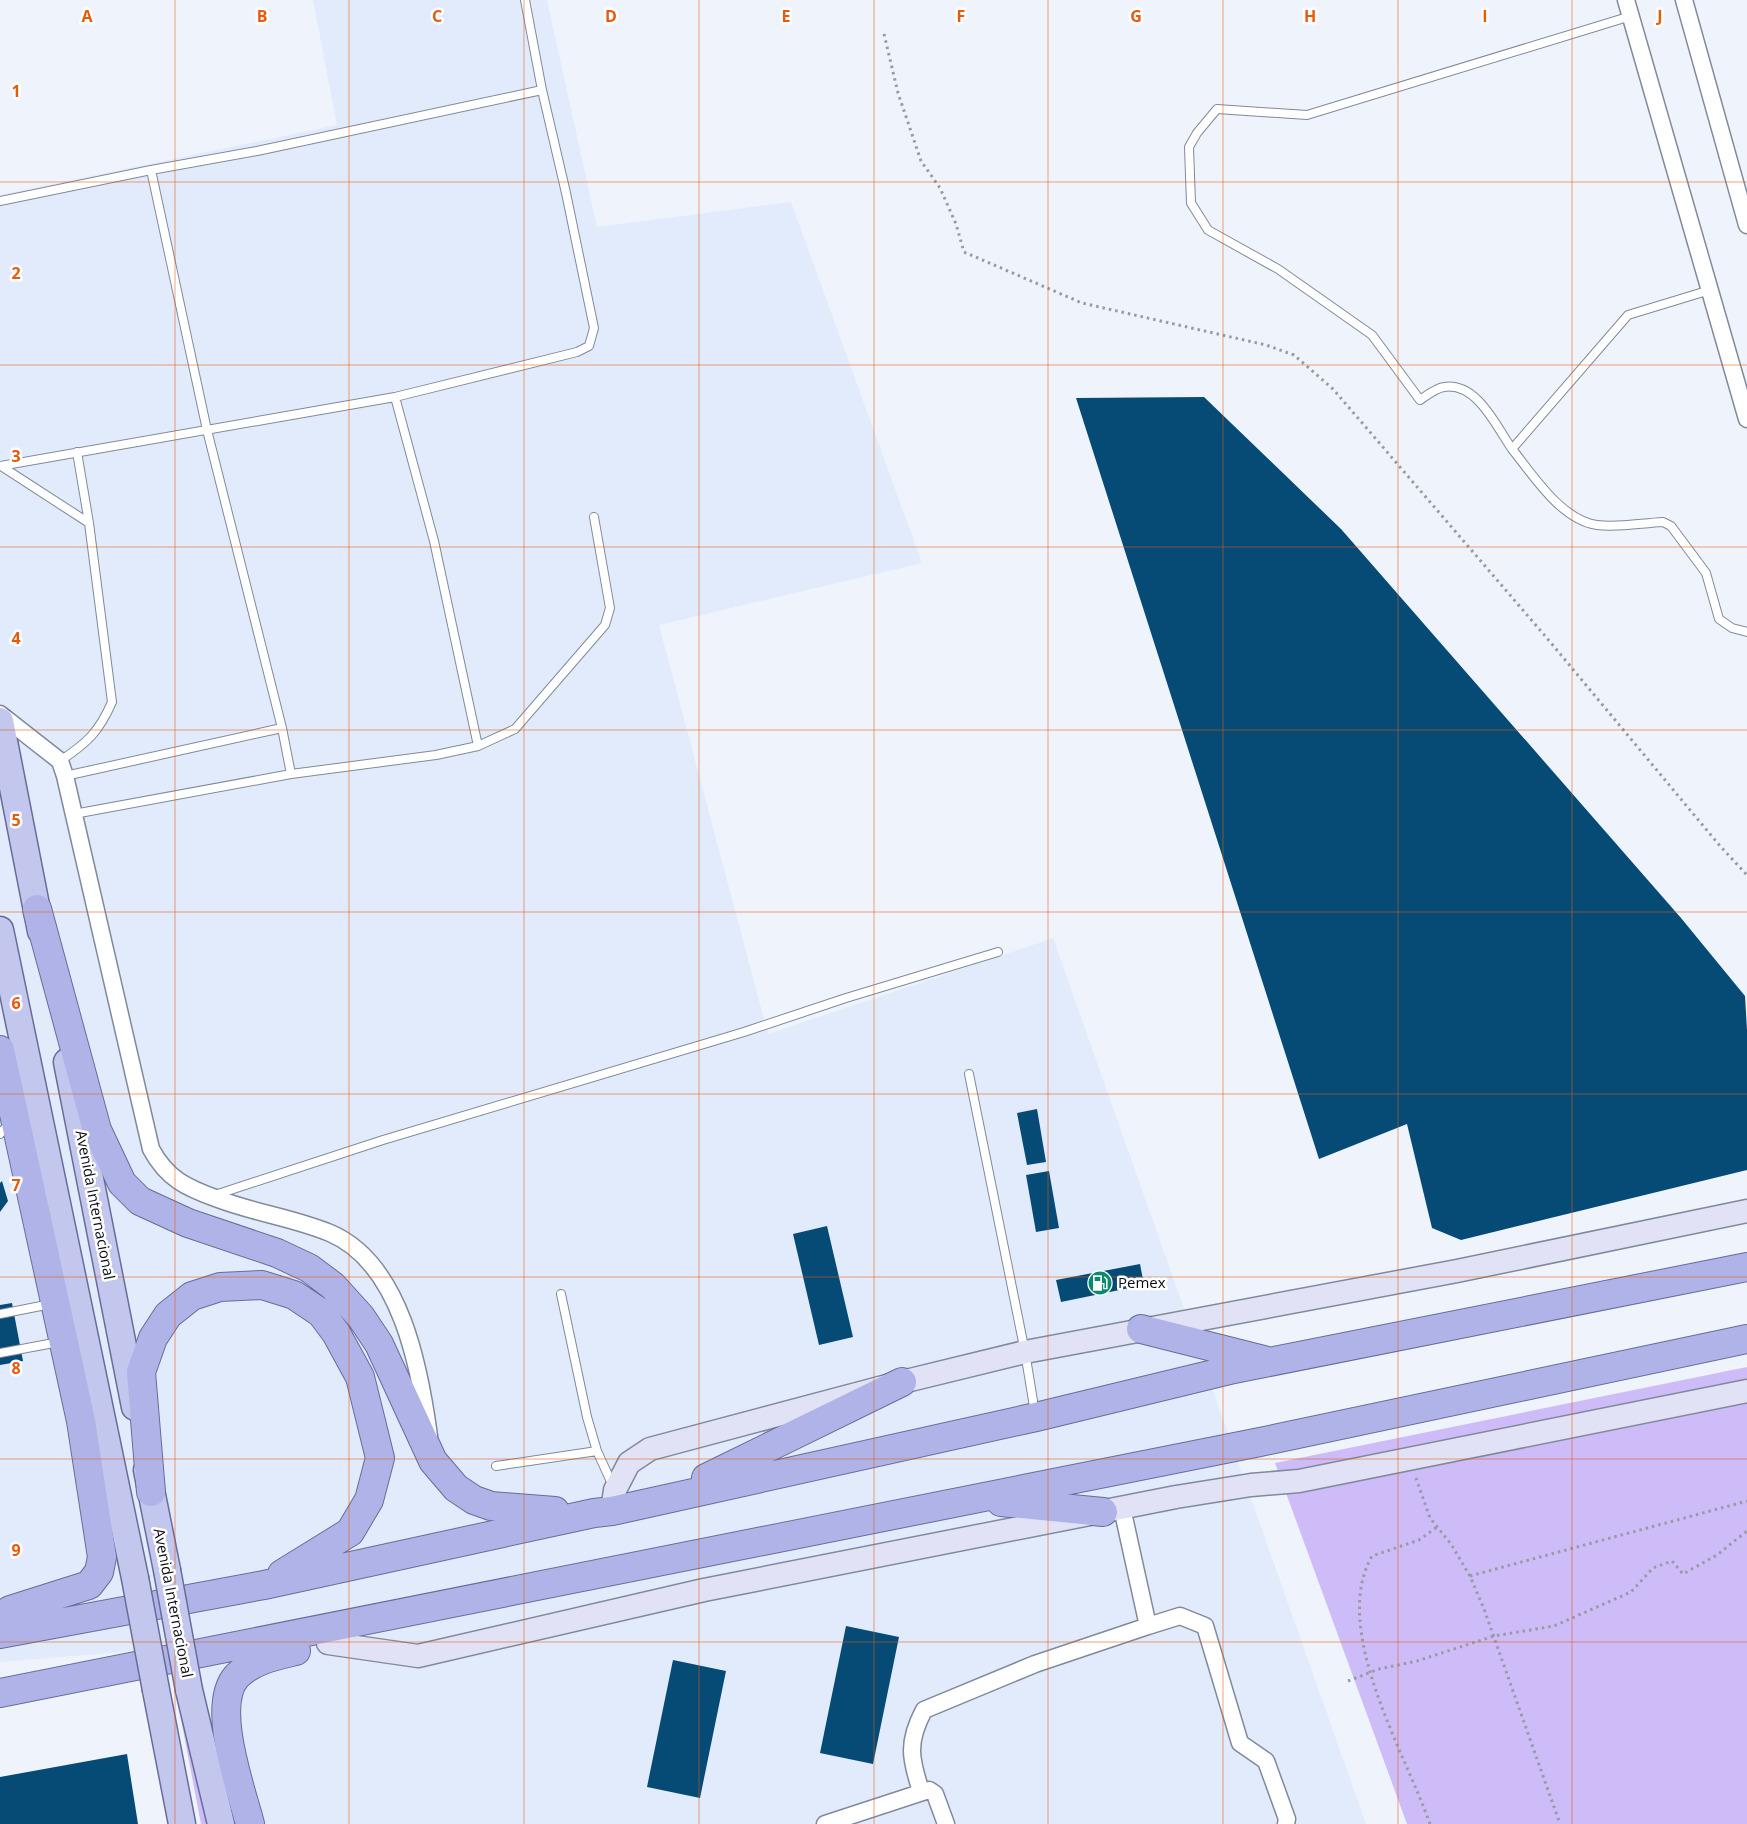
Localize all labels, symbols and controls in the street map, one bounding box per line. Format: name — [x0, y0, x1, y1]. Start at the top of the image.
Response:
text: A — [81, 5, 93, 27]
text: B — [257, 5, 267, 27]
text: C — [432, 5, 442, 27]
text: D — [605, 5, 617, 27]
text: E — [782, 5, 791, 27]
text: F — [957, 5, 965, 27]
text: G — [1130, 5, 1142, 27]
text: H — [1304, 5, 1316, 27]
text: I — [1482, 5, 1488, 27]
text: J — [1655, 5, 1663, 27]
text: 1 — [11, 80, 21, 102]
text: 2 — [11, 262, 21, 284]
text: 3 — [11, 445, 21, 467]
text: 4 — [11, 627, 21, 649]
text: 5 — [11, 809, 21, 831]
text: 6 — [11, 992, 21, 1014]
street label: Avenida Internacional — [72, 1128, 120, 1281]
text: 7 — [11, 1174, 21, 1196]
fuel station icon: Pemex — [1087, 1270, 1113, 1296]
place label: Pemex — [1118, 1272, 1166, 1292]
text: 8 — [11, 1357, 21, 1379]
street label: Avenida Internacional — [150, 1526, 198, 1679]
text: 9 — [11, 1539, 21, 1561]

